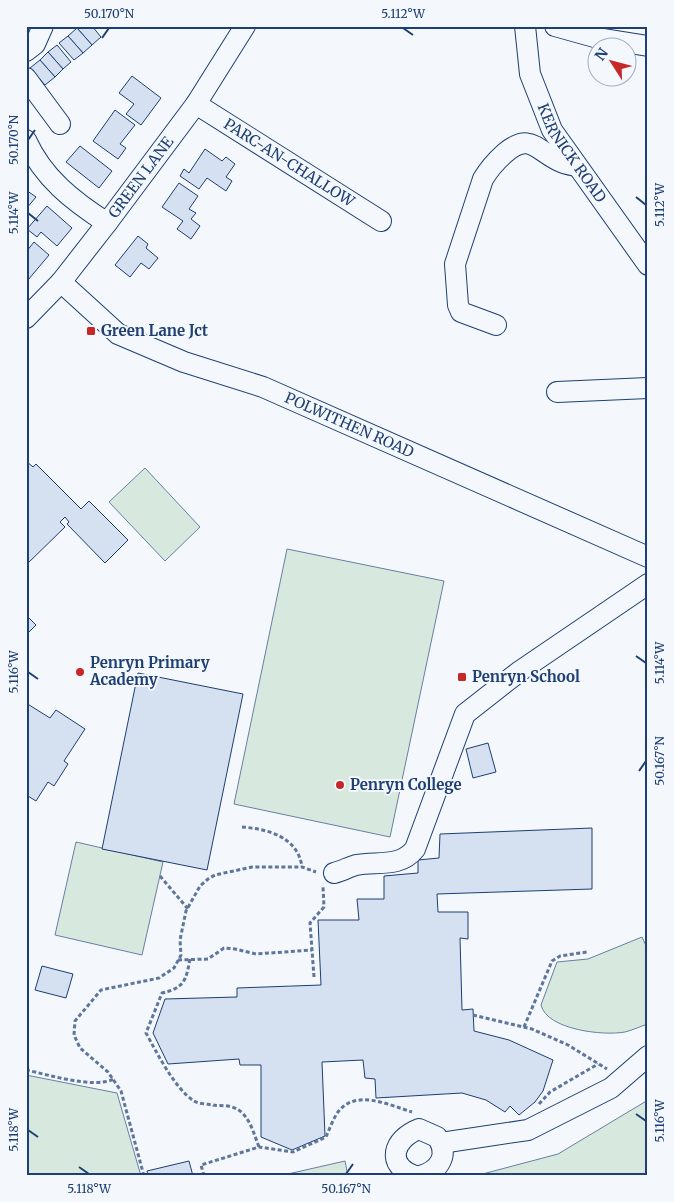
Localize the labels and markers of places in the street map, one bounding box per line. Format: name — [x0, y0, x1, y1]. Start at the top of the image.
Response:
place label: Green Lane Jct — [101, 321, 208, 340]
marker: Green Lane Jct — [85, 325, 97, 337]
place label: Penryn Primary Academy — [89, 653, 210, 689]
marker: Penryn Primary Academy — [74, 666, 86, 678]
place label: Penryn School — [472, 667, 580, 686]
marker: Penryn School — [456, 671, 468, 683]
place label: Penryn College — [350, 775, 462, 794]
marker: Penryn College — [334, 779, 346, 791]

